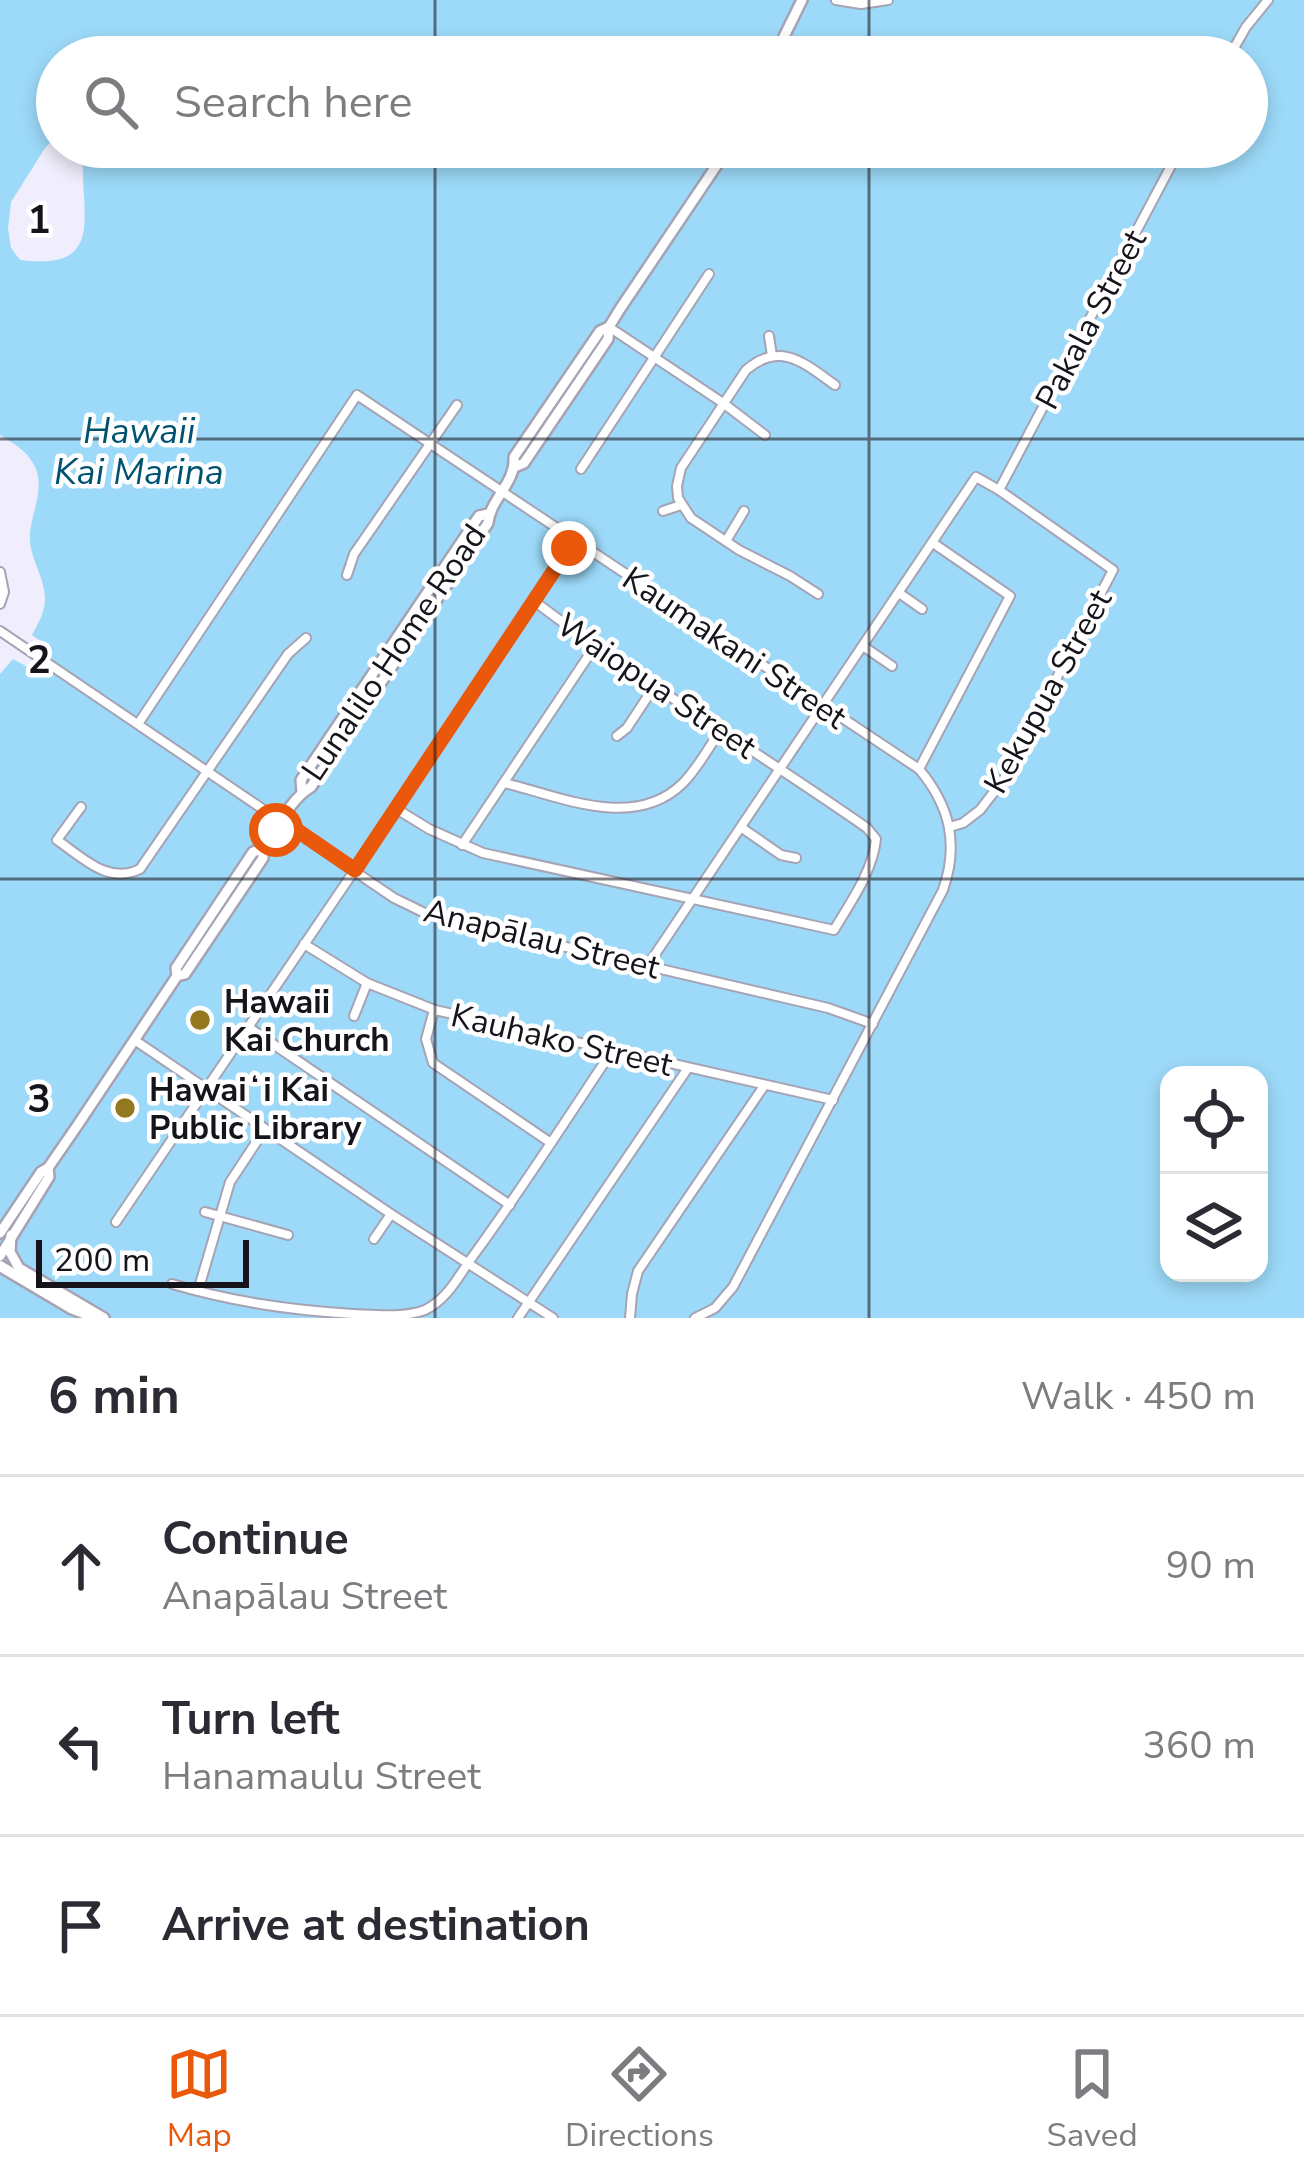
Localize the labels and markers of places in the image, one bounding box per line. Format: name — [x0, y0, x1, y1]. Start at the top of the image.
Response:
place label: Hawaii Kai Church — [224, 980, 390, 1063]
marker: Hawaii Kai Church — [187, 1007, 213, 1033]
place label: Hawaiʻi Kai Public Library — [149, 1068, 362, 1151]
marker: Hawaiʻi Kai Public Library — [112, 1095, 138, 1121]

